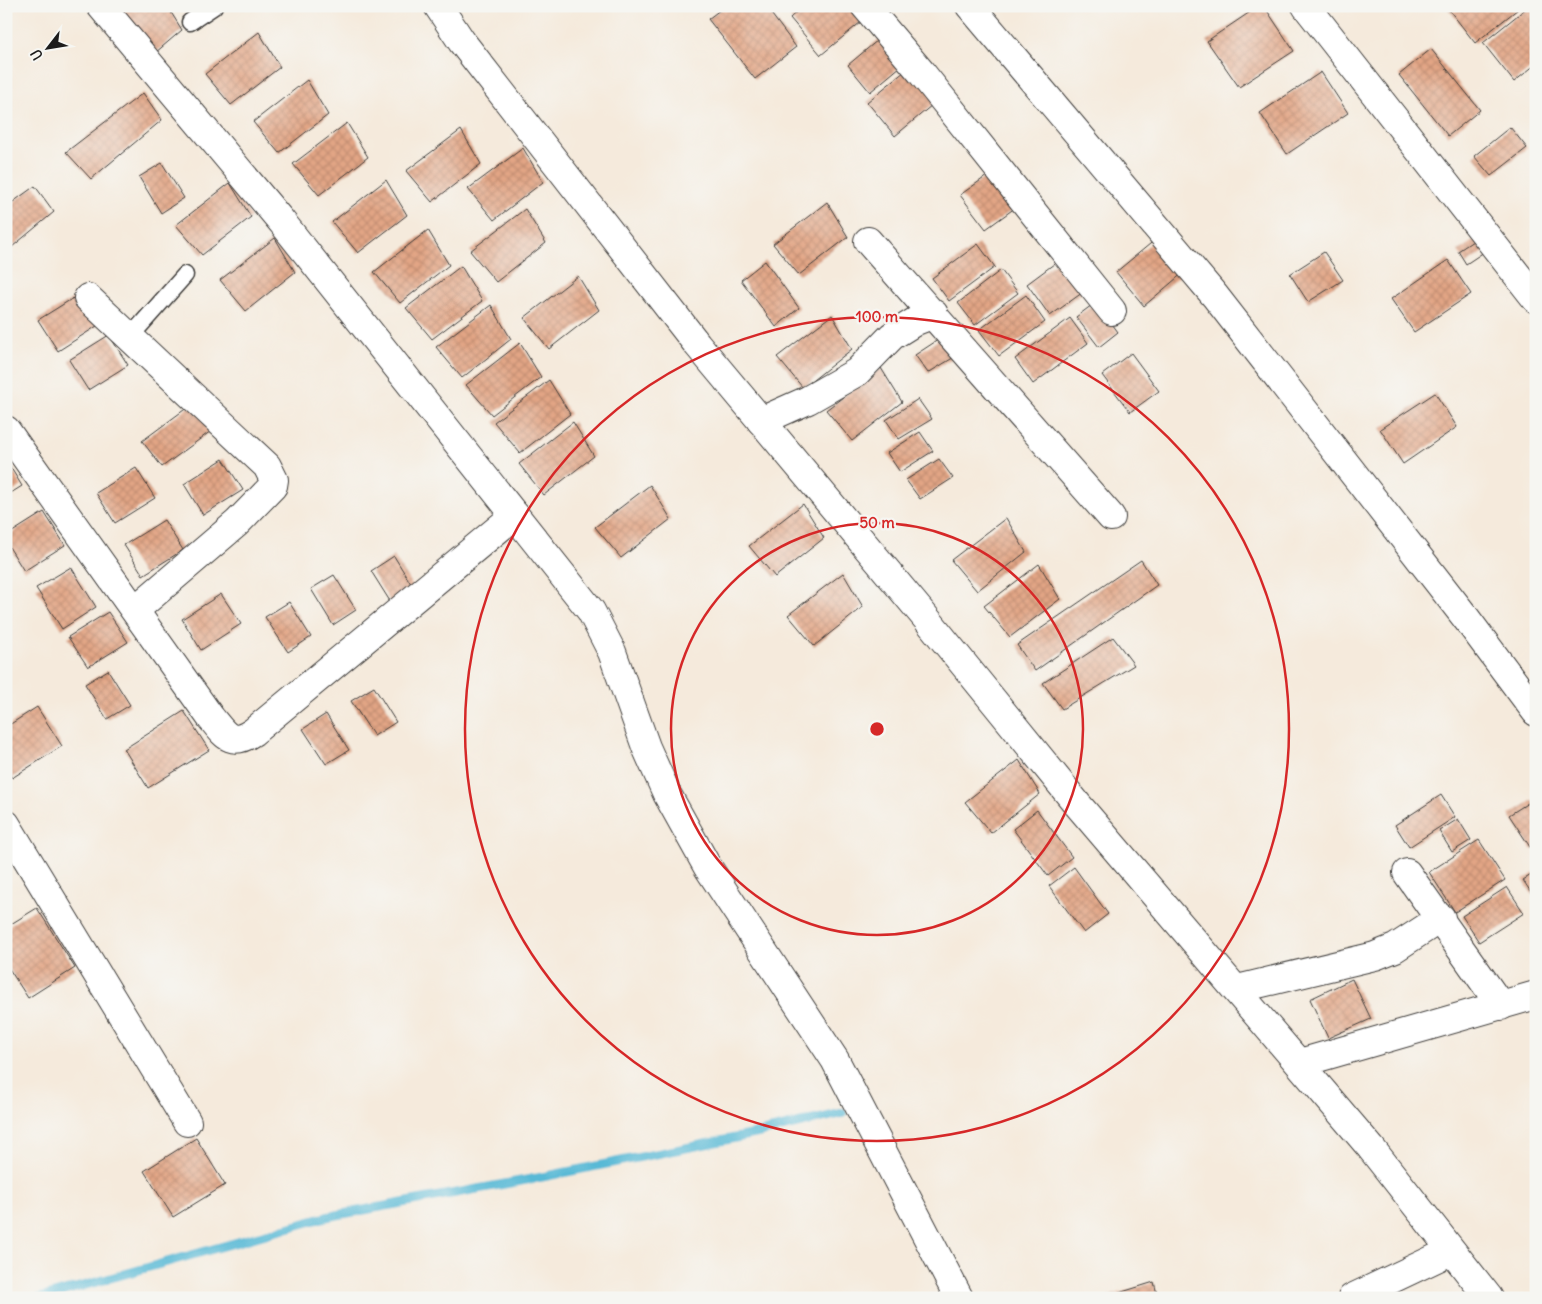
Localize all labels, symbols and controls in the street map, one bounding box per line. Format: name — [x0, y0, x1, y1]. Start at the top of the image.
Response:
north arrow — [22, 22, 72, 72]
text: U — [27, 46, 47, 63]
text: 100 m — [856, 307, 898, 326]
text: 50 m — [859, 513, 895, 532]
centre of rings — [868, 720, 886, 738]

